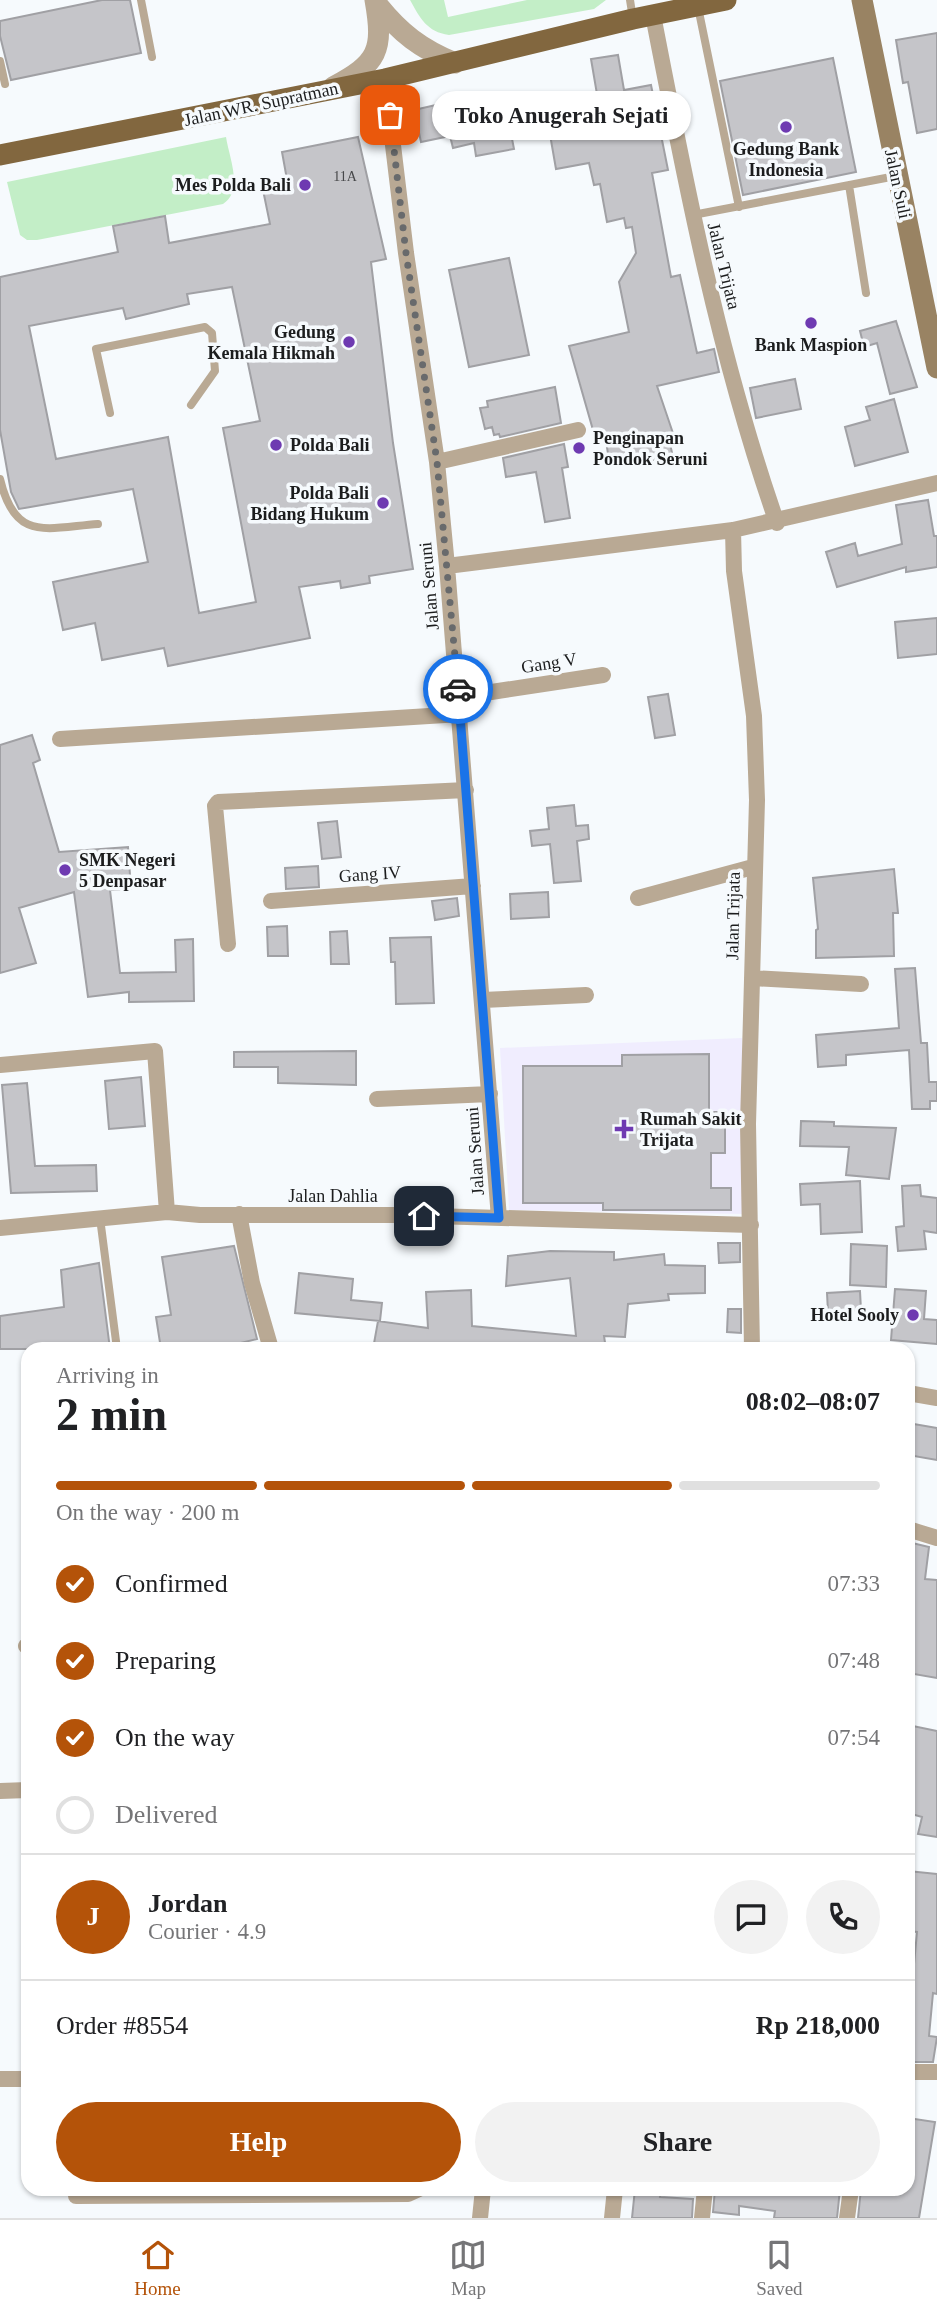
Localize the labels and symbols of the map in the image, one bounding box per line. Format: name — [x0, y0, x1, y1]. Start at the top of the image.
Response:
street label: Jalan WR. Supratman — [182, 78, 340, 130]
pin — [360, 85, 420, 145]
callout: Toko Anugerah Sejati — [432, 90, 691, 140]
marker: Gedung Bank Indonesia — [778, 119, 794, 135]
place label: Gedung Bank Indonesia — [733, 139, 839, 180]
street label: Jalan Suli — [881, 147, 915, 221]
house number: 11A — [333, 169, 358, 184]
place label: Mes Polda Bali — [175, 175, 291, 195]
marker: Mes Polda Bali — [297, 177, 313, 193]
street label: Jalan Trijata — [704, 221, 744, 311]
marker: Bank Maspion — [803, 315, 819, 331]
place label: Gedung Kemala Hikmah — [207, 322, 335, 363]
marker: Gedung Kemala Hikmah — [341, 334, 357, 350]
place label: Bank Maspion — [755, 335, 867, 355]
place label: Penginapan Pondok Seruni — [593, 428, 708, 469]
place label: Polda Bali — [290, 435, 370, 455]
marker: Polda Bali — [268, 437, 284, 453]
marker: Penginapan Pondok Seruni — [571, 440, 587, 456]
place label: Polda Bali Bidang Hukum — [250, 483, 369, 524]
marker: Polda Bali Bidang Hukum — [375, 495, 391, 511]
street label: Jalan Seruni — [415, 541, 443, 631]
street label: Gang V — [520, 649, 578, 677]
courier — [423, 654, 493, 724]
place label: SMK Negeri 5 Denpasar — [79, 850, 175, 891]
marker: SMK Negeri 5 Denpasar — [57, 862, 73, 878]
street label: Gang IV — [338, 862, 402, 886]
street label: Jalan Trijata — [722, 872, 744, 960]
street label: Jalan Seruni — [462, 1106, 488, 1196]
place label: Rumah Sakit Trijata — [640, 1109, 742, 1150]
marker: Rumah Sakit Trijata — [614, 1119, 634, 1139]
street label: Jalan Dahlia — [288, 1186, 378, 1206]
pin — [394, 1186, 454, 1246]
place label: Hotel Sooly — [811, 1305, 899, 1325]
marker: Hotel Sooly — [905, 1307, 921, 1323]

